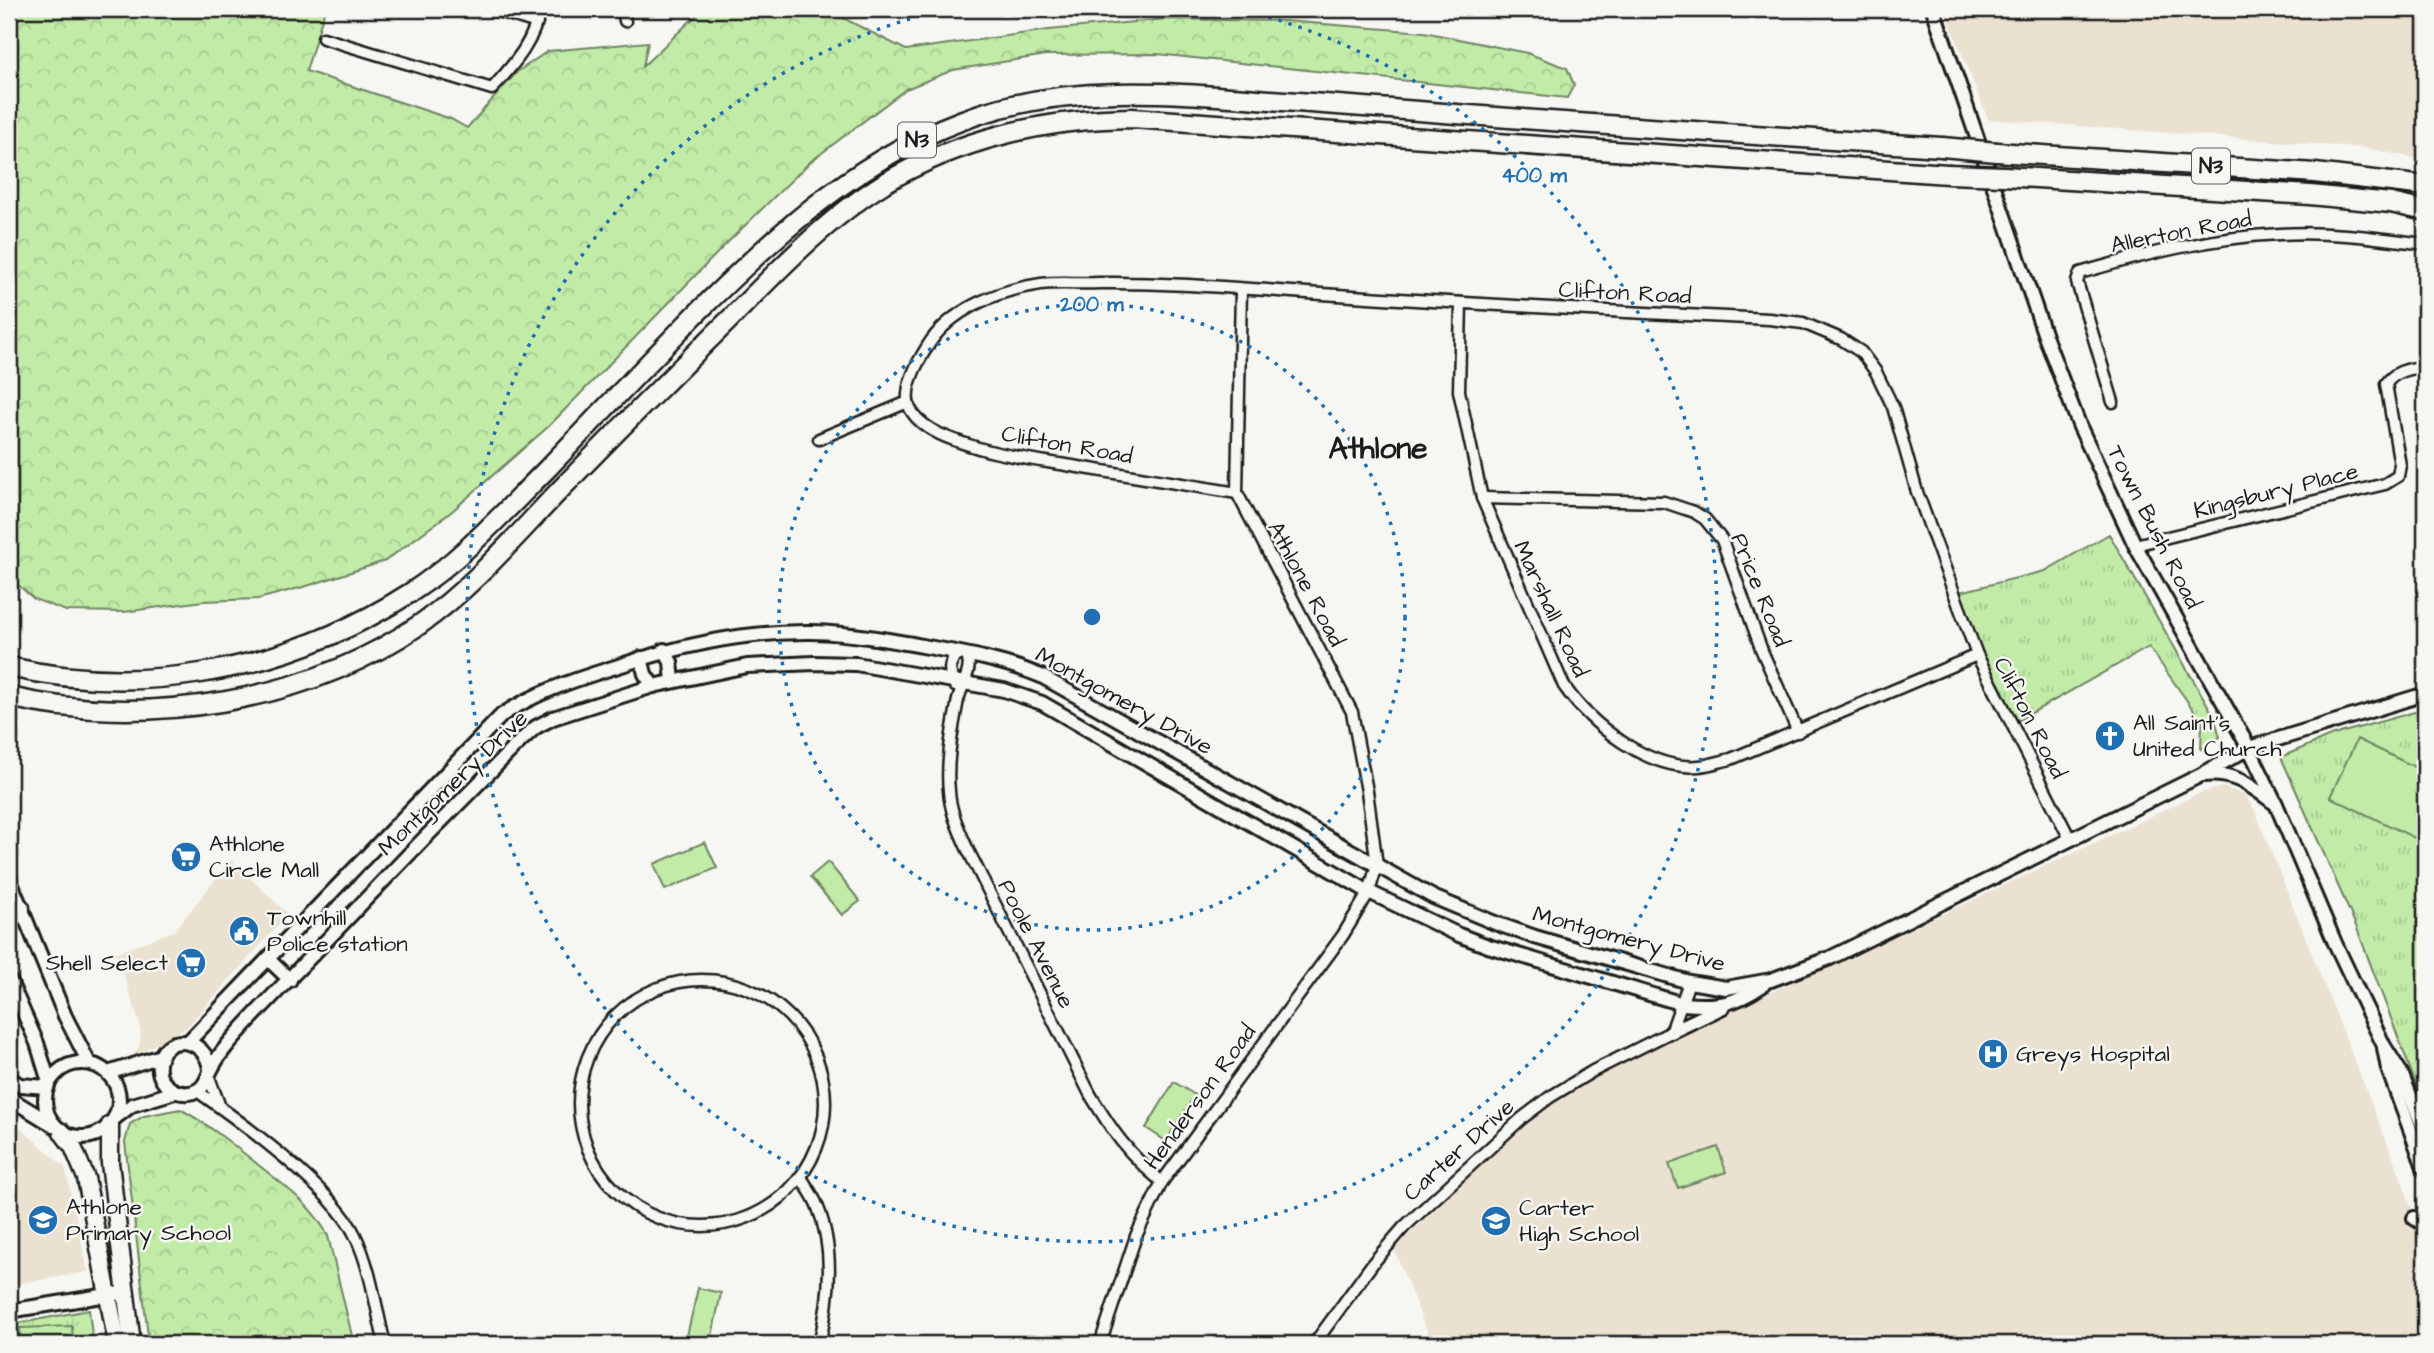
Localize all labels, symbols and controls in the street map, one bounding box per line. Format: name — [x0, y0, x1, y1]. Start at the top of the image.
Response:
road number: N3 — [898, 122, 936, 158]
road number: N3 — [2192, 148, 2230, 184]
text: 400 m — [1501, 161, 1567, 190]
street label: Allerton Road — [2108, 203, 2254, 261]
street label: Clifton Road — [1558, 274, 1692, 312]
text: 200 m — [1059, 290, 1124, 319]
street label: Clifton Road — [999, 418, 1135, 472]
district label: Athlone — [1328, 428, 1428, 470]
street label: Town Bush Road — [2099, 440, 2209, 614]
street label: Kingsbury Place — [2190, 455, 2362, 528]
street label: Athlone Road — [1259, 516, 1353, 653]
street label: Price Road — [1723, 528, 1797, 652]
street label: Marshall Road — [1505, 535, 1597, 683]
centre of rings — [1080, 605, 1104, 629]
street label: Montgomery Drive — [1029, 639, 1218, 764]
street label: Clifton Road — [1986, 652, 2074, 785]
street label: Montgomery Drive — [371, 703, 536, 864]
place label: All Saint's United Church — [2133, 707, 2282, 765]
church icon: All Saint's United Church — [2093, 719, 2127, 753]
place label: Athlone Circle Mall — [209, 828, 319, 886]
supermarket icon: Athlone Circle Mall — [169, 840, 203, 874]
street label: Poole Avenue — [990, 874, 1082, 1014]
street label: Montgomery Drive — [1529, 898, 1729, 981]
place label: Townhill Police station — [267, 902, 408, 960]
public building icon: Townhill Police station — [227, 914, 261, 948]
supermarket icon: Shell Select — [174, 946, 208, 980]
place label: Shell Select — [46, 947, 169, 979]
street label: Henderson Road — [1136, 1018, 1264, 1176]
hospital icon: Greys Hospital — [1976, 1037, 2010, 1071]
place label: Greys Hospital — [2016, 1038, 2170, 1071]
street label: Carter Drive — [1396, 1091, 1522, 1209]
place label: Athlone Primary School — [66, 1191, 231, 1250]
place label: Carter High School — [1519, 1192, 1639, 1251]
school or university icon: Athlone Primary School — [26, 1203, 60, 1237]
school or university icon: Carter High School — [1479, 1204, 1513, 1238]

